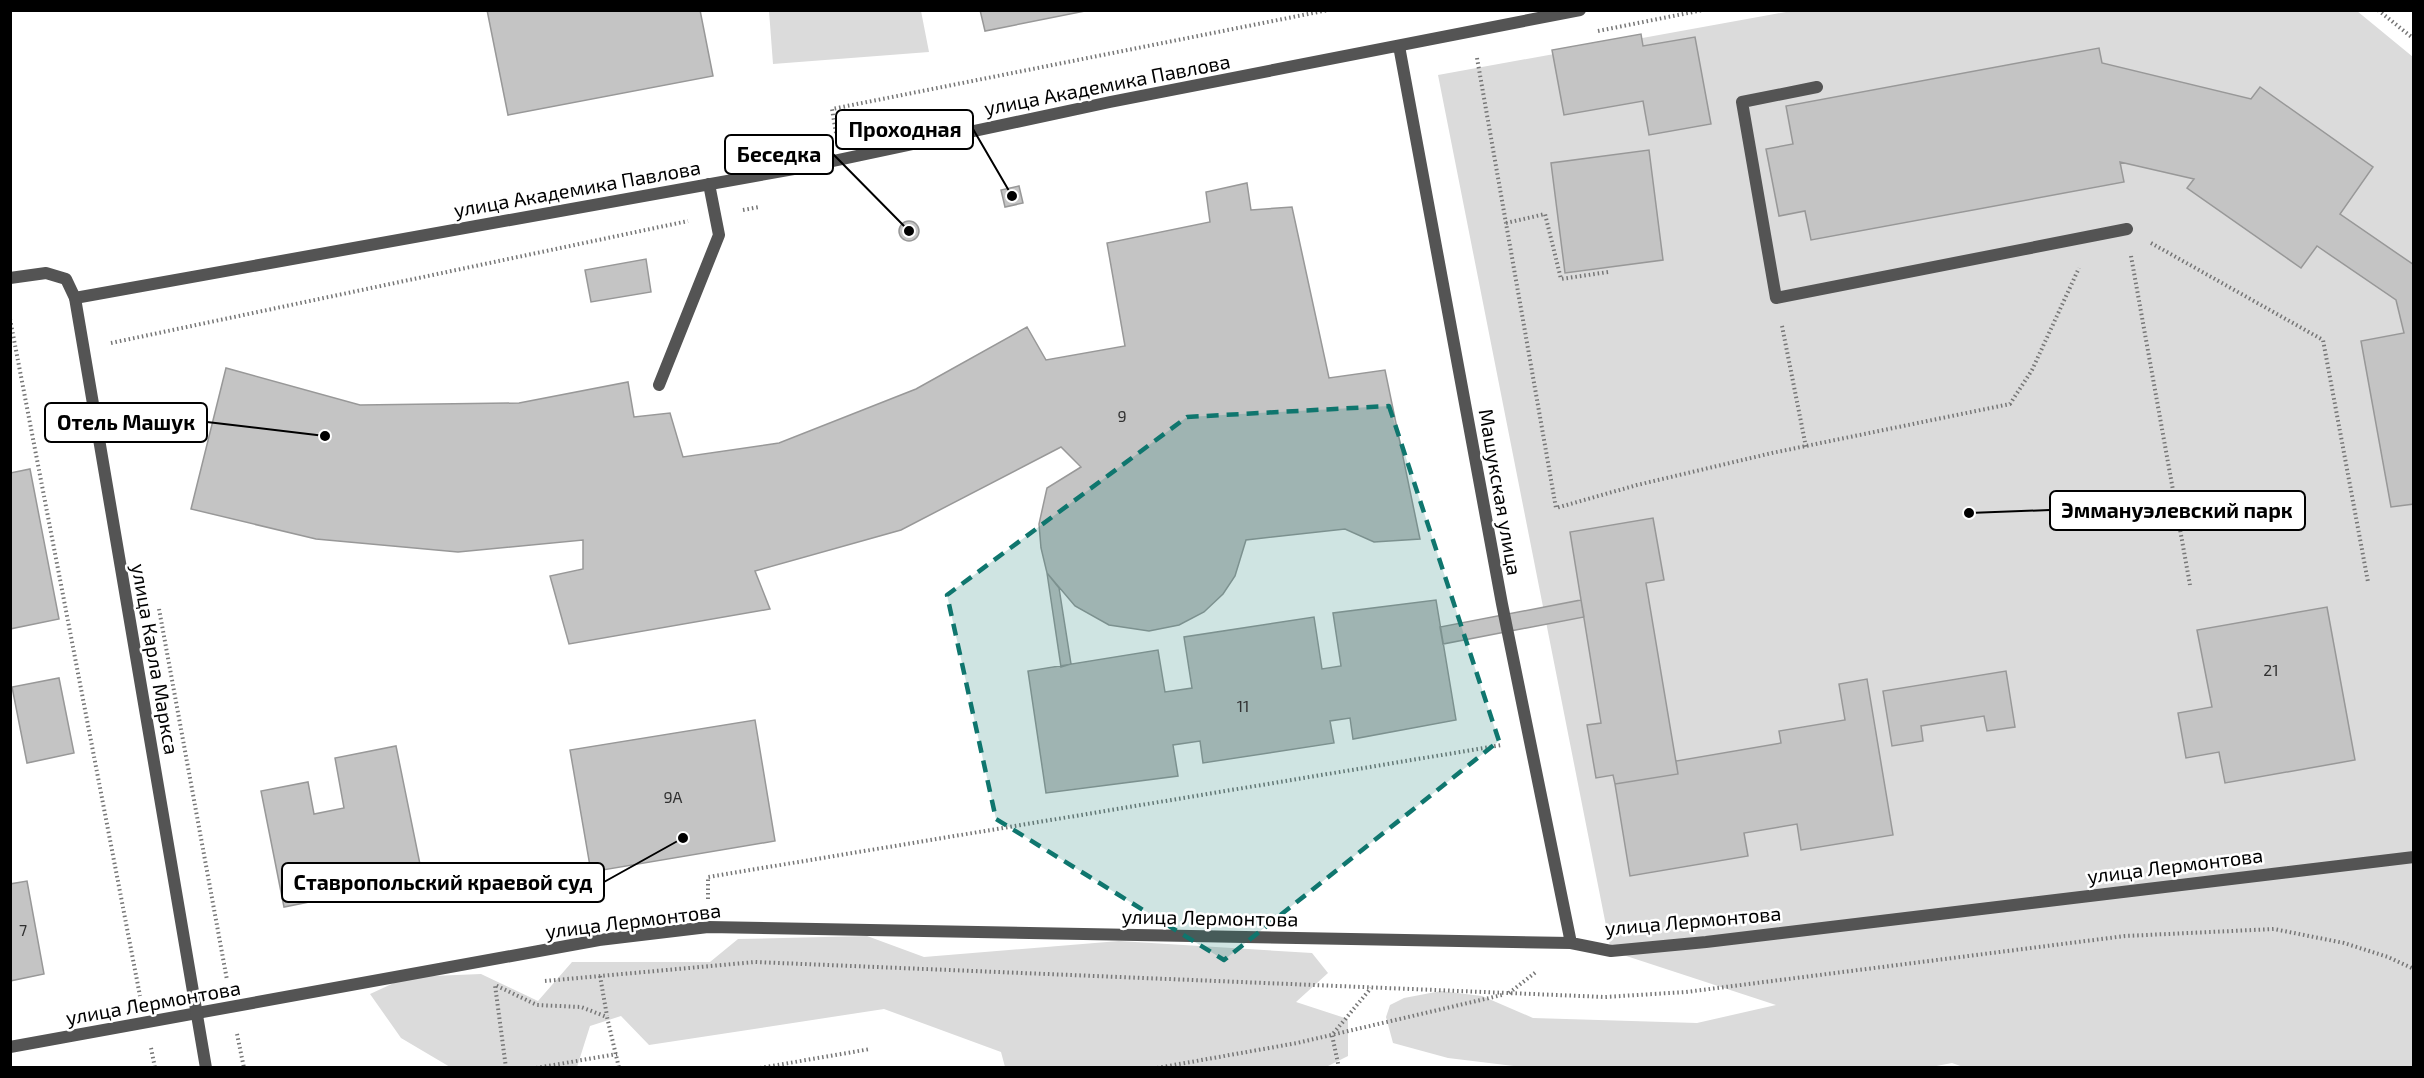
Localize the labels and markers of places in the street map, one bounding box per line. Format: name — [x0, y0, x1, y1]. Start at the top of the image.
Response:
callout: Проходная — [836, 110, 973, 149]
callout: Беседка — [725, 135, 833, 174]
callout: Отель Машук — [45, 403, 207, 442]
callout: Эммануэлевский парк — [2050, 491, 2305, 530]
callout: Ставропольский краевой суд — [282, 863, 604, 902]

